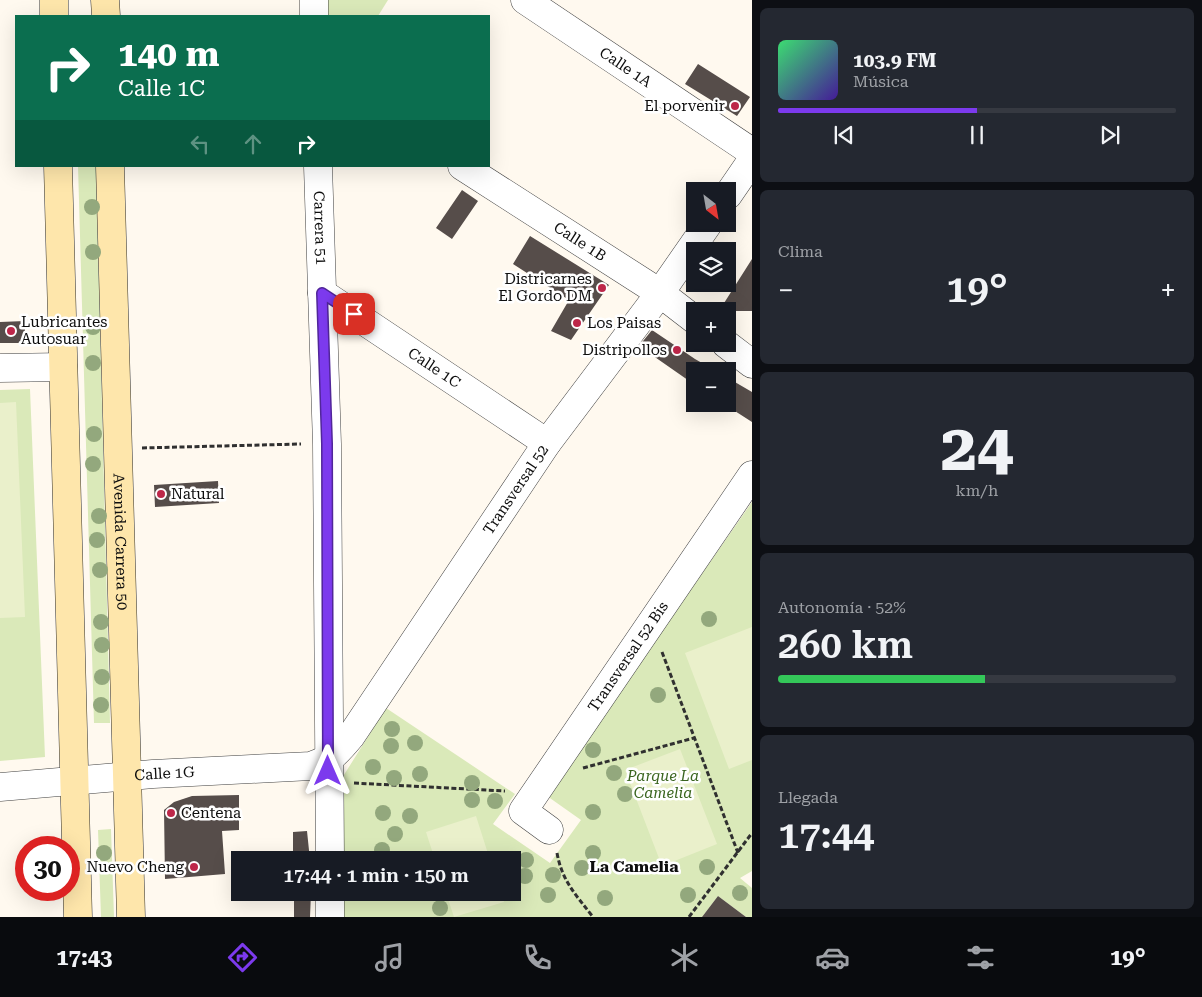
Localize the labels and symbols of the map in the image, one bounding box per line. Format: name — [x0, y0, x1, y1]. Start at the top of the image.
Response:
street label: Calle 1A — [596, 43, 656, 92]
place label: El porvenir — [644, 97, 725, 115]
marker: El porvenir — [729, 100, 741, 112]
north arrow — [686, 182, 736, 232]
street label: Carrera 51 — [310, 191, 330, 265]
street label: Calle 1B — [550, 218, 609, 265]
place label: Districarnes El Gordo DM — [498, 270, 592, 305]
marker: Districarnes El Gordo DM — [596, 282, 608, 294]
pin — [333, 293, 375, 335]
place label: Lubricantes Autosuar — [21, 313, 107, 348]
place label: Los Paisas — [587, 314, 661, 332]
marker: Los Paisas — [571, 317, 583, 329]
marker: Lubricantes Autosuar — [5, 325, 17, 337]
place label: Distripollos — [582, 341, 667, 359]
street label: Calle 1C — [405, 344, 464, 392]
marker: Distripollos — [671, 344, 683, 356]
street label: Transversal 52 — [479, 442, 552, 538]
street label: Avenida Carrera 50 — [110, 473, 131, 610]
place label: Natural — [171, 485, 225, 503]
marker: Natural — [155, 488, 167, 500]
street label: Transversal 52 Bis — [584, 598, 672, 715]
position arrow — [301, 744, 353, 796]
street label: Calle 1G — [134, 763, 195, 785]
park label: Parque La Camelia — [626, 767, 699, 802]
place label: Centena — [181, 804, 241, 822]
marker: Centena — [165, 807, 177, 819]
speed limit sign: 30 — [15, 836, 80, 901]
district label: La Camelia — [589, 857, 679, 876]
place label: Nuevo Cheng — [86, 858, 184, 876]
marker: Nuevo Cheng — [188, 861, 200, 873]

